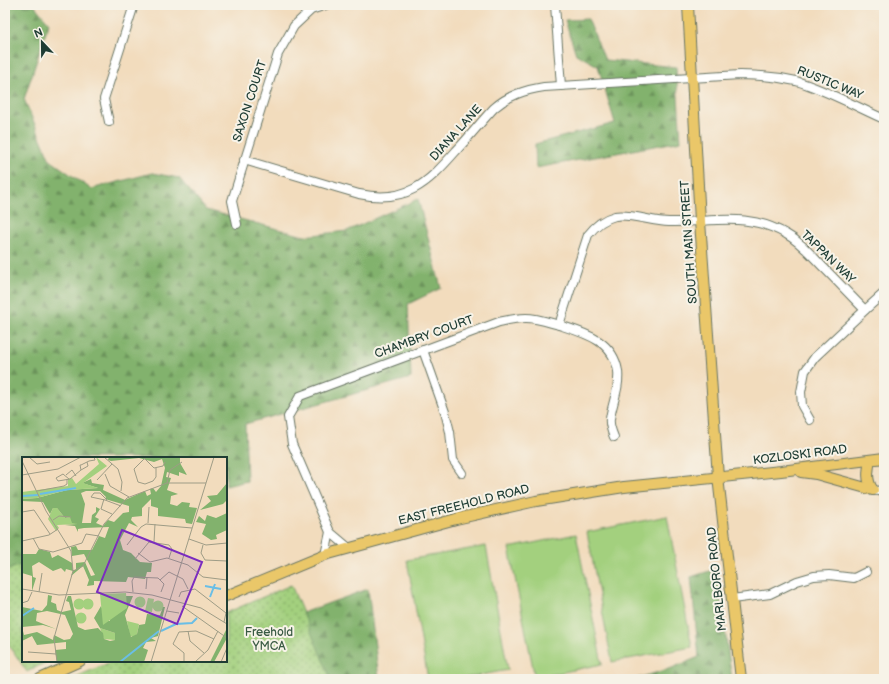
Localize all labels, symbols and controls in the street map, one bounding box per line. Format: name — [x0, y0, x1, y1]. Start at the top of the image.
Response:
north arrow — [22, 22, 62, 62]
text: N — [32, 26, 45, 41]
street label: SAXON COURT — [230, 58, 270, 144]
street label: RUSTIC WAY — [795, 63, 866, 103]
street label: DIANA LANE — [427, 102, 485, 164]
street label: SOUTH MAIN STREET — [677, 179, 701, 304]
street label: TAPPAN WAY — [798, 227, 859, 287]
street label: CHAMBRY COURT — [372, 312, 476, 362]
street label: KOZLOSKI ROAD — [752, 442, 848, 468]
inset map — [22, 457, 227, 662]
street label: EAST FREEHOLD ROAD — [397, 481, 531, 529]
street label: MARLBORO ROAD — [704, 526, 730, 632]
park label: Freehold YMCA — [245, 625, 293, 654]

